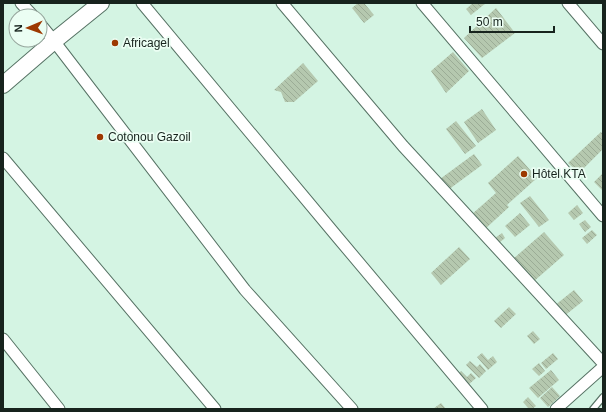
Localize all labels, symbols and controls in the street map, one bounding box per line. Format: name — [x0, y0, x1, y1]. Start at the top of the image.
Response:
north arrow — [8, 8, 48, 48]
scale bar — [470, 8, 554, 34]
text: 50 m — [476, 15, 503, 29]
text: N — [12, 24, 24, 33]
place label: Africagel — [123, 36, 170, 50]
marker: Africagel — [110, 38, 120, 48]
place label: Cotonou Gazoil — [108, 130, 191, 144]
marker: Cotonou Gazoil — [95, 132, 105, 142]
place label: Hôtel KTA — [532, 167, 586, 181]
marker: Hôtel KTA — [519, 169, 529, 179]

